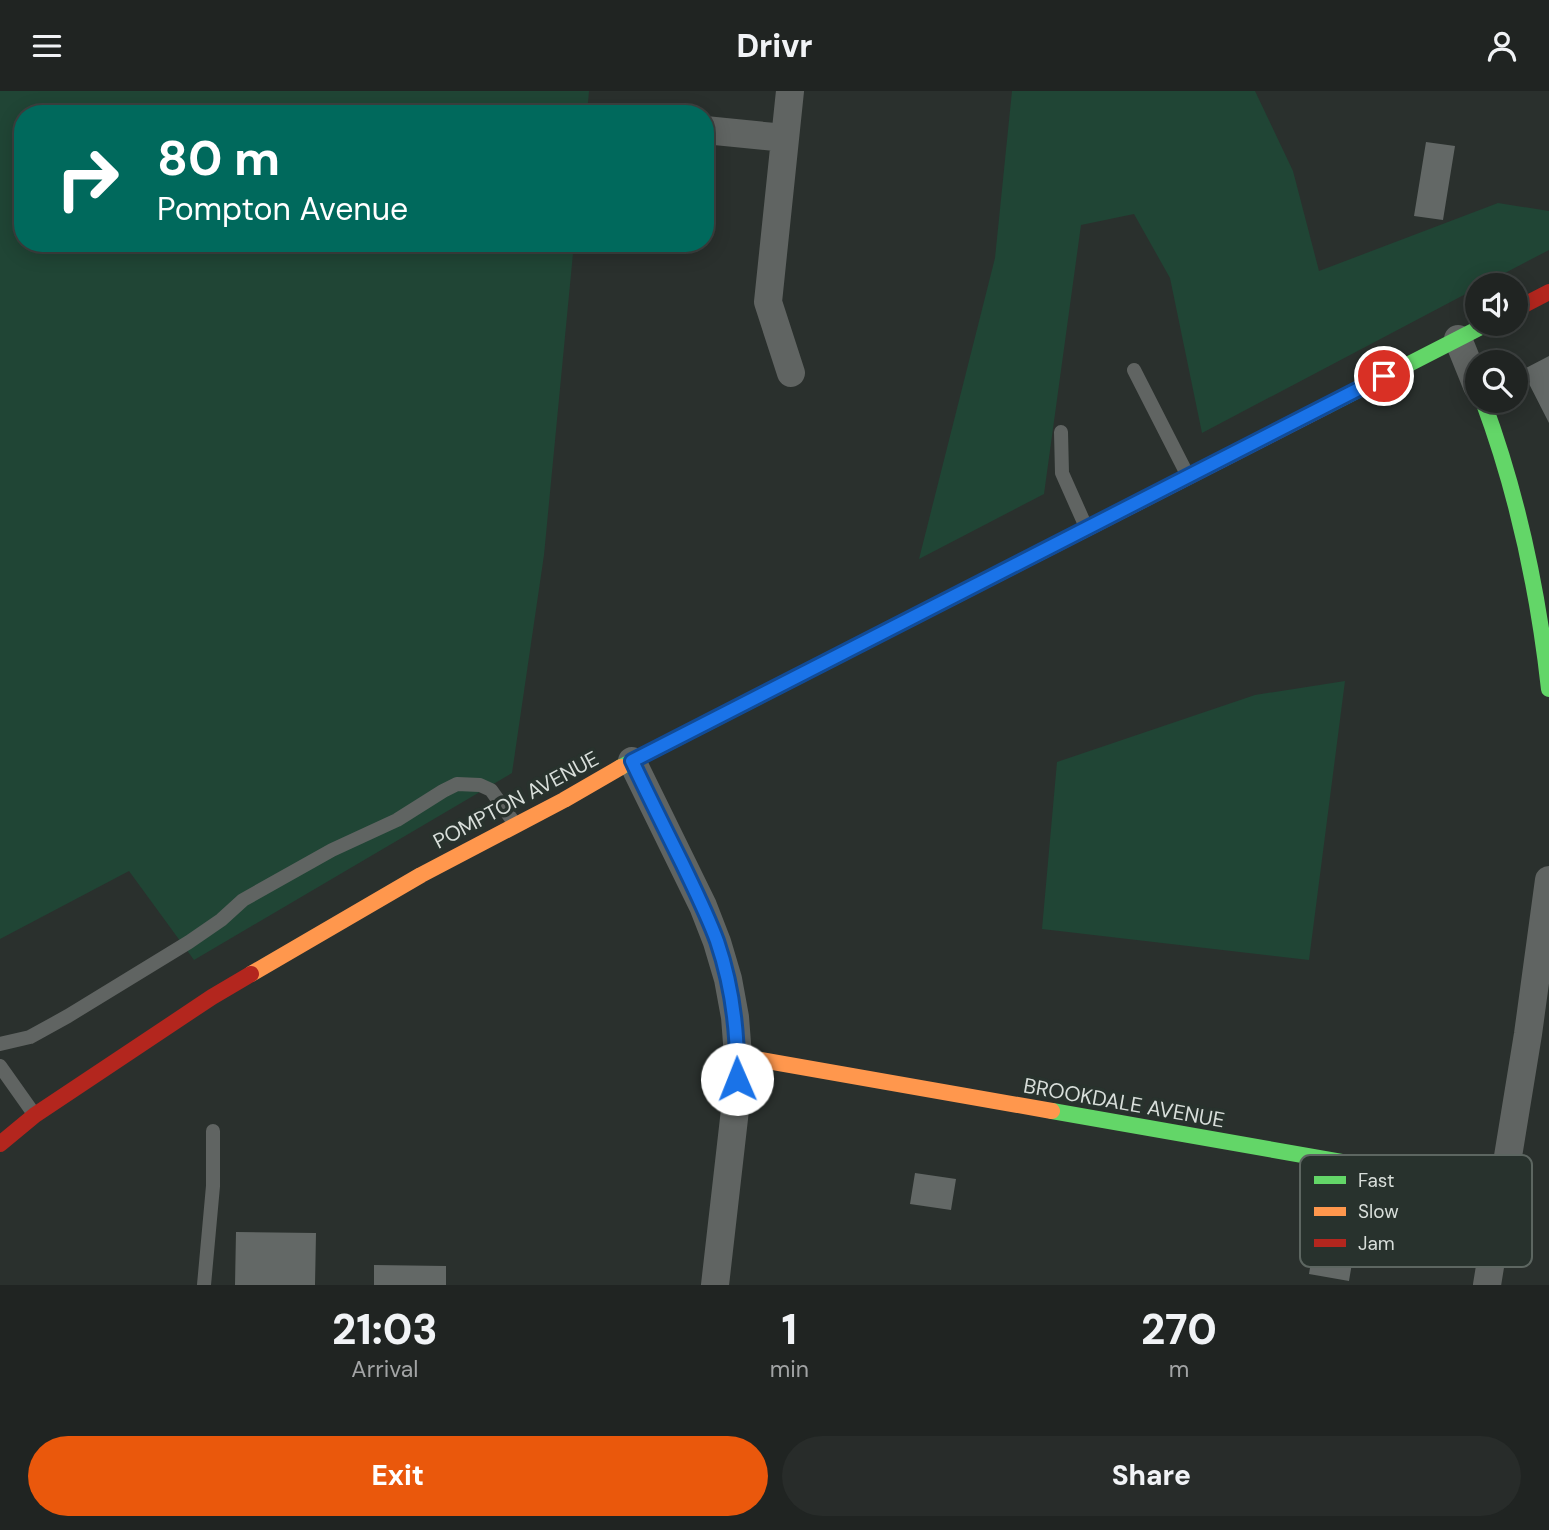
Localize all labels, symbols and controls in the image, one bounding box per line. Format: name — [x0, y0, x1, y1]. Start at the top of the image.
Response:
text: Drivr — [736, 25, 813, 67]
icon: menu — [28, 27, 66, 65]
icon: person — [1483, 27, 1521, 65]
text: 80 m — [157, 126, 280, 190]
icon: right — [42, 133, 133, 224]
text: Pompton Avenue — [157, 188, 408, 230]
map controls — [1465, 273, 1528, 413]
button: sound — [1465, 273, 1528, 336]
pin — [1354, 346, 1414, 406]
button: search — [1465, 350, 1528, 413]
icon: arrive — [1365, 357, 1403, 395]
street label: POMPTON AVENUE — [428, 745, 604, 855]
position arrow — [700, 1042, 774, 1116]
street label: BROOKDALE AVENUE — [1021, 1072, 1227, 1134]
legend — [1300, 1155, 1532, 1267]
text: Fast — [1358, 1168, 1394, 1193]
text: Slow — [1358, 1199, 1399, 1224]
text: Jam — [1358, 1231, 1395, 1256]
text: 21:03 — [332, 1302, 438, 1357]
text: 1 — [782, 1302, 797, 1357]
text: 270 — [1141, 1302, 1217, 1357]
text: Arrival — [351, 1354, 418, 1384]
text: min — [770, 1354, 809, 1384]
text: m — [1169, 1354, 1189, 1384]
button: Exit — [28, 1436, 768, 1516]
button: Share — [782, 1436, 1521, 1516]

